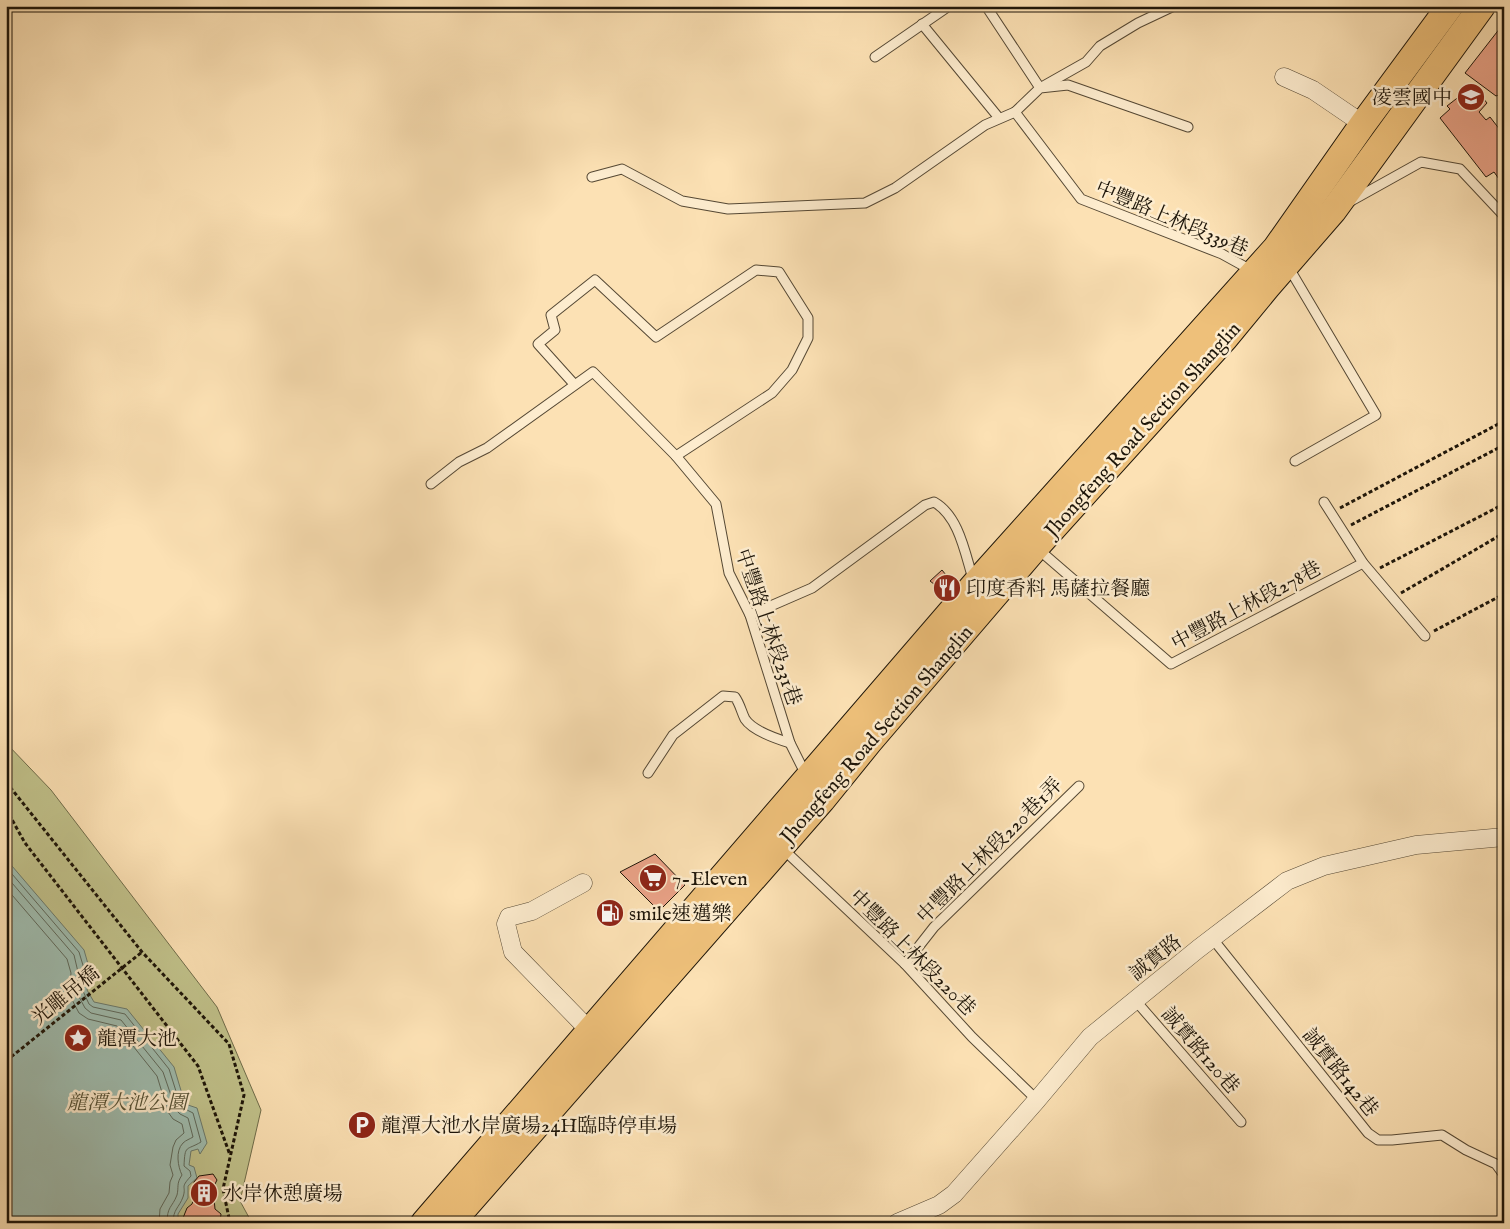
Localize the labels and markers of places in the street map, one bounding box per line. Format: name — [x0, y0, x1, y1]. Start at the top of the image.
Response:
school or university icon: 凌雲國中 — [1456, 82, 1486, 112]
place label: 凌雲國中 — [1372, 86, 1452, 111]
restaurant icon: 印度香料 馬薩拉餐廳 — [932, 573, 962, 603]
place label: 印度香料 馬薩拉餐廳 — [966, 577, 1150, 602]
supermarket icon: 7-Eleven — [638, 863, 668, 893]
place label: 7-Eleven — [672, 867, 748, 892]
fuel station icon: smile速邁樂 — [595, 898, 625, 928]
place label: smile速邁樂 — [629, 902, 731, 927]
place icon: 龍潭大池 — [63, 1023, 93, 1053]
place label: 龍潭大池 — [97, 1027, 177, 1052]
parking icon: 龍潭大池水岸廣場24H臨時停車場 — [347, 1110, 377, 1140]
place label: 龍潭大池水岸廣場24H臨時停車場 — [381, 1114, 677, 1139]
building icon: 水岸休憩廣場 — [189, 1178, 219, 1208]
place label: 水岸休憩廣場 — [223, 1182, 343, 1207]

